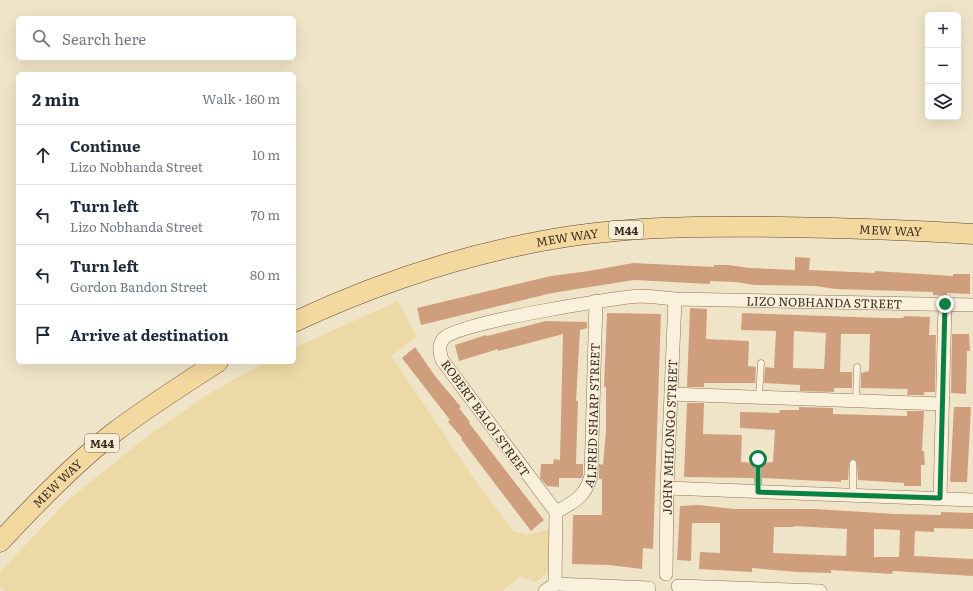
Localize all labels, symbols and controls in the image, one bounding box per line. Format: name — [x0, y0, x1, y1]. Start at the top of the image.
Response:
map controls — [925, 12, 961, 120]
button: + — [925, 12, 961, 48]
search box — [16, 16, 296, 60]
icon: search — [30, 27, 52, 49]
text: Search here — [62, 27, 146, 50]
button: − — [925, 48, 961, 84]
button: layers — [925, 84, 961, 120]
text: 2 min — [32, 86, 80, 111]
text: Walk · 160 m — [202, 89, 280, 108]
text: Continue — [70, 134, 140, 157]
icon: ahead — [32, 144, 54, 166]
text: 10 m — [252, 145, 280, 164]
text: Lizo Nobhanda Street — [70, 157, 203, 176]
text: Turn left — [70, 194, 139, 217]
icon: left — [32, 204, 54, 226]
text: 70 m — [251, 205, 280, 224]
text: Lizo Nobhanda Street — [70, 217, 203, 236]
street label: MEW WAY — [859, 220, 923, 240]
road number: M44 — [609, 221, 643, 239]
street label: MEW WAY — [534, 224, 600, 251]
text: Turn left — [70, 254, 139, 277]
icon: left — [32, 264, 54, 286]
text: 80 m — [250, 265, 280, 284]
text: Gordon Bandon Street — [70, 277, 208, 296]
street label: LIZO NOBHANDA STREET — [746, 291, 903, 313]
route end — [936, 295, 954, 313]
text: Arrive at destination — [70, 323, 229, 346]
icon: arrive — [32, 324, 54, 346]
street label: ALFRED SHARP STREET — [579, 342, 604, 490]
street label: ROBERT BALOI STREET — [437, 356, 535, 480]
street label: JOHN MHLONGO STREET — [658, 359, 681, 515]
road number: M44 — [85, 434, 119, 452]
route start — [749, 450, 767, 468]
street label: MEW WAY — [28, 454, 86, 512]

